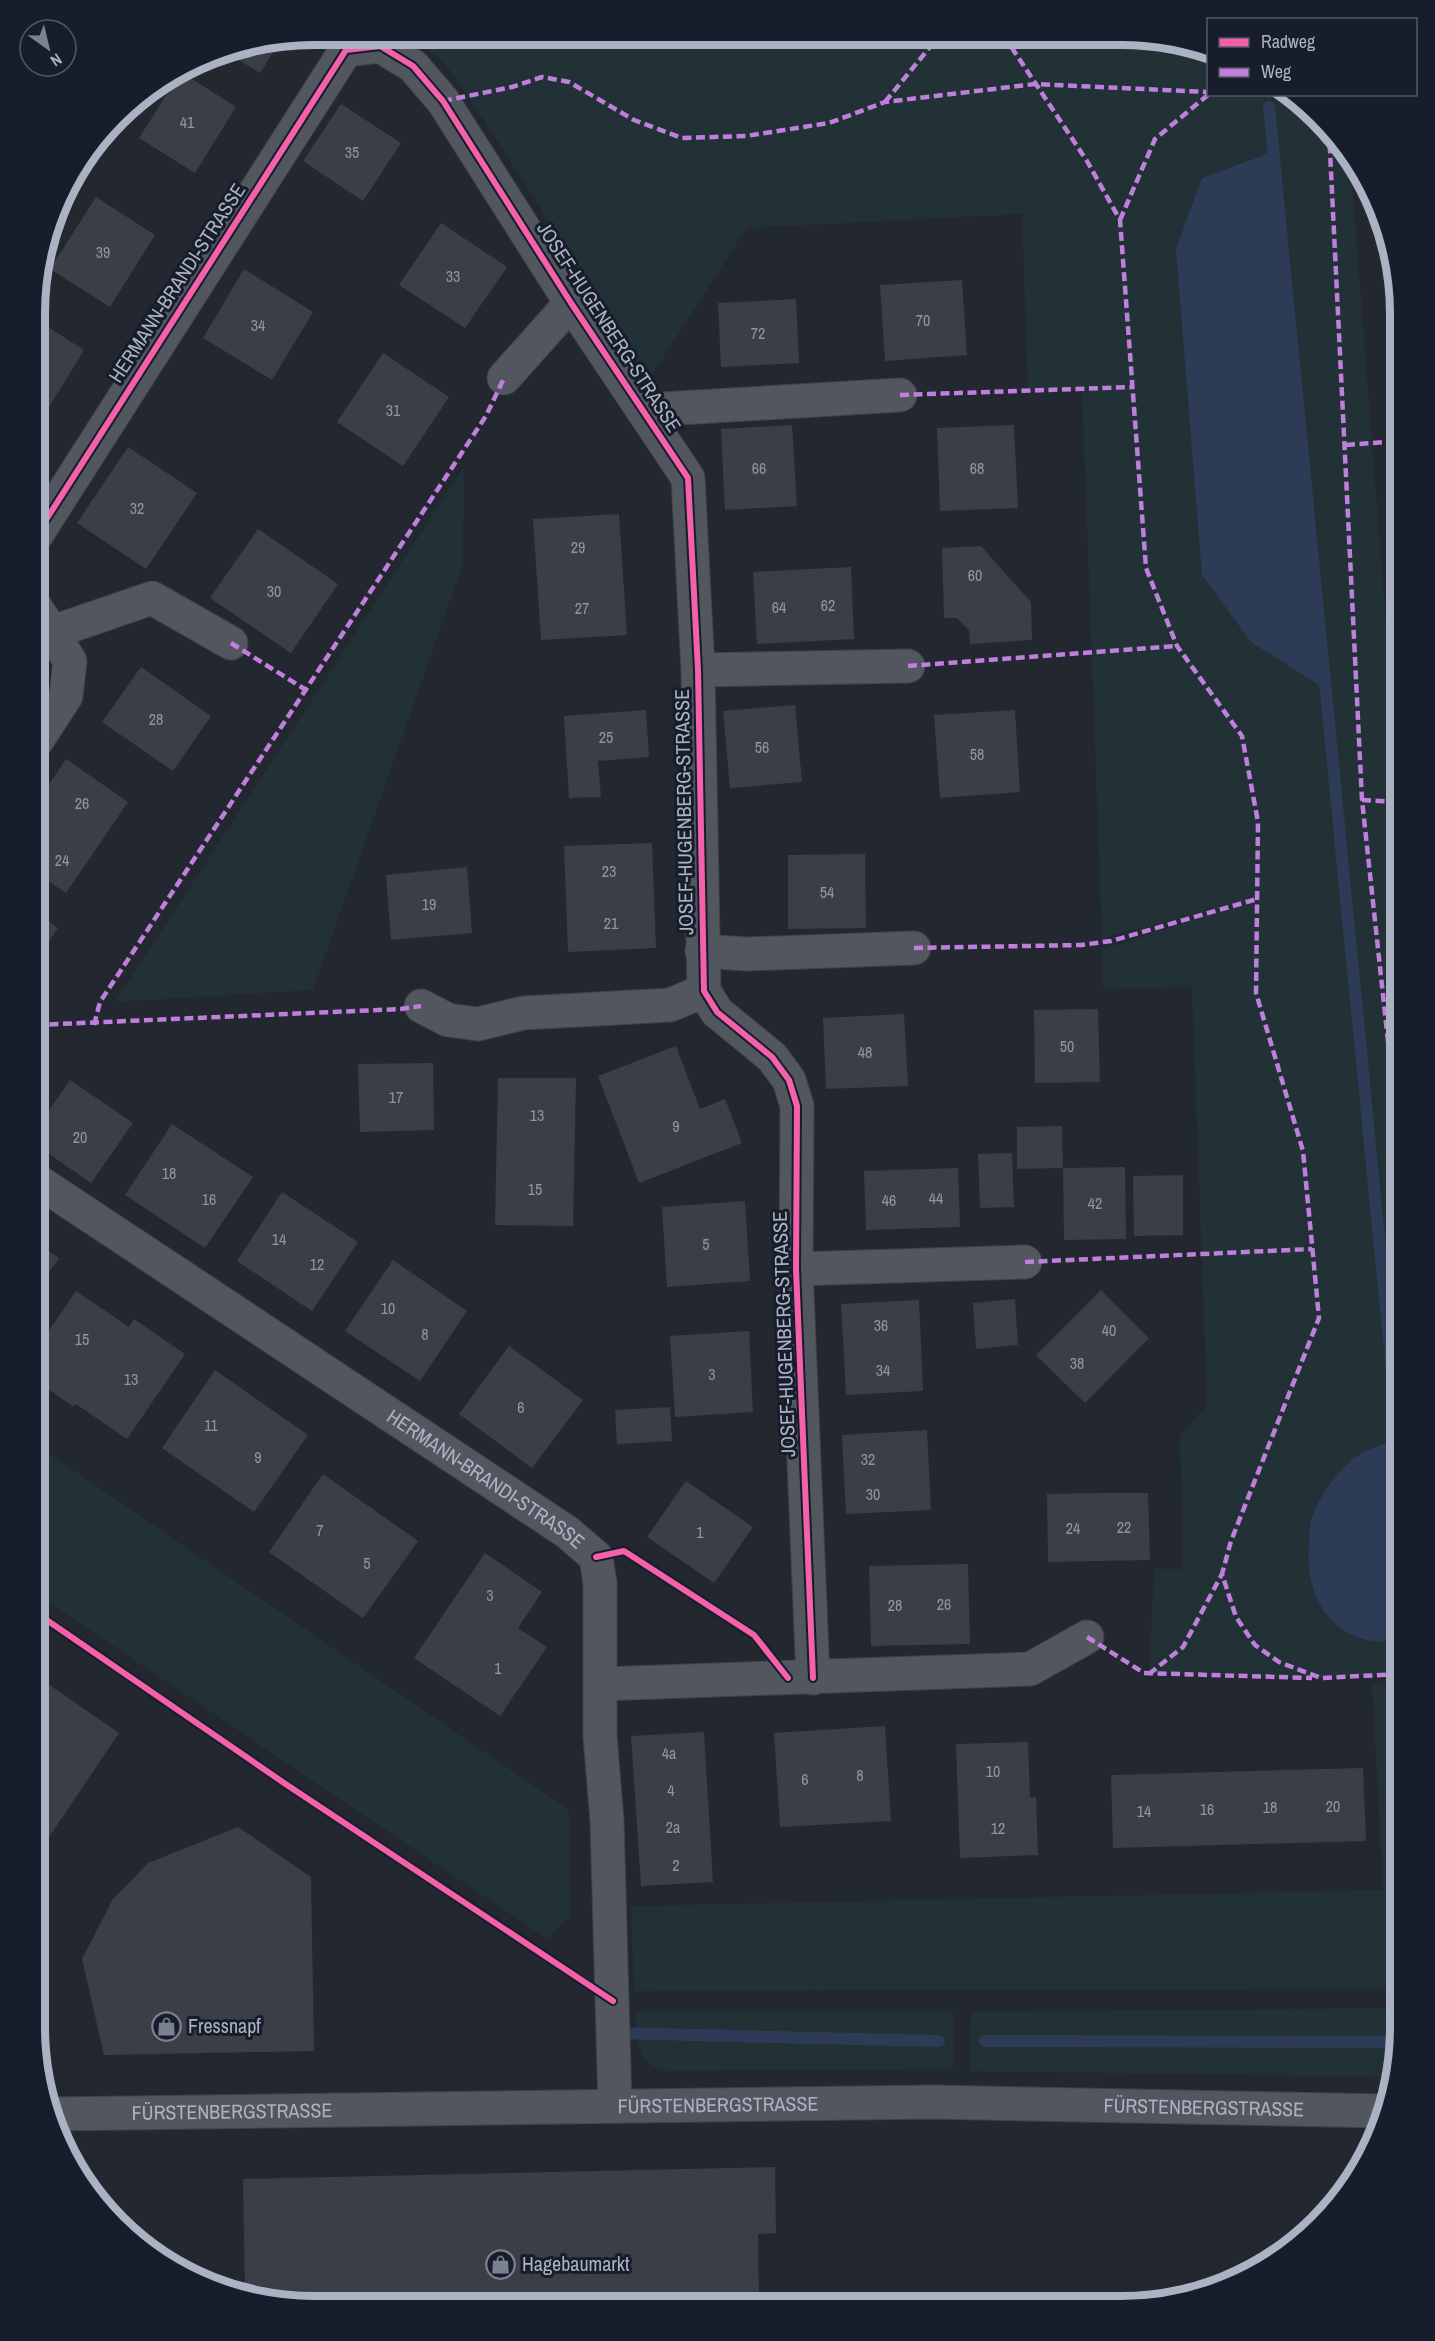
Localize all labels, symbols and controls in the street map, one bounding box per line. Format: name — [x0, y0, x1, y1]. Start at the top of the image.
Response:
north arrow — [18, 18, 78, 78]
legend — [1207, 18, 1417, 96]
text: Radweg — [1261, 29, 1316, 54]
text: N — [46, 49, 66, 72]
text: Weg — [1261, 59, 1292, 84]
house number: 41 — [180, 111, 195, 133]
house number: 35 — [345, 141, 359, 163]
street label: HERMANN-BRANDI-STRASSE — [102, 178, 251, 388]
street label: JOSEF-HUGENBERG-STRASSE — [531, 216, 688, 437]
house number: 39 — [96, 241, 110, 263]
house number: 33 — [446, 265, 460, 287]
house number: 70 — [916, 309, 930, 331]
house number: 34 — [251, 314, 265, 336]
house number: 72 — [751, 322, 765, 344]
house number: 31 — [386, 399, 401, 421]
house number: 66 — [752, 457, 766, 479]
house number: 68 — [970, 457, 984, 479]
house number: 32 — [130, 497, 144, 519]
house number: 29 — [571, 536, 585, 558]
house number: 60 — [968, 564, 982, 586]
house number: 30 — [267, 580, 281, 602]
house number: 62 — [821, 594, 835, 616]
house number: 64 — [772, 596, 786, 618]
house number: 27 — [575, 597, 589, 619]
street label: JOSEF-HUGENBERG-STRASSE — [668, 689, 699, 935]
house number: 28 — [149, 708, 163, 730]
house number: 25 — [599, 726, 613, 748]
house number: 56 — [755, 736, 769, 758]
house number: 58 — [970, 743, 984, 765]
house number: 26 — [75, 792, 89, 814]
house number: 24 — [55, 849, 69, 871]
house number: 23 — [602, 860, 616, 882]
house number: 54 — [820, 881, 834, 903]
house number: 19 — [422, 893, 436, 915]
house number: 21 — [604, 912, 619, 934]
house number: 50 — [1060, 1035, 1074, 1057]
house number: 48 — [858, 1041, 872, 1063]
house number: 17 — [389, 1086, 403, 1108]
house number: 13 — [530, 1104, 544, 1126]
house number: 9 — [672, 1115, 680, 1137]
house number: 20 — [73, 1126, 87, 1148]
house number: 18 — [162, 1162, 176, 1184]
house number: 15 — [528, 1178, 542, 1200]
house number: 44 — [929, 1187, 943, 1209]
house number: 16 — [202, 1188, 216, 1210]
house number: 46 — [882, 1189, 896, 1211]
house number: 42 — [1088, 1192, 1102, 1214]
street label: JOSEF-HUGENBERG-STRASSE — [766, 1211, 801, 1457]
house number: 14 — [272, 1228, 286, 1250]
house number: 5 — [702, 1233, 710, 1255]
house number: 12 — [310, 1253, 324, 1275]
house number: 10 — [381, 1297, 395, 1319]
house number: 36 — [874, 1314, 888, 1336]
house number: 40 — [1102, 1319, 1116, 1341]
house number: 8 — [421, 1323, 429, 1345]
house number: 15 — [75, 1328, 89, 1350]
house number: 38 — [1070, 1352, 1084, 1374]
house number: 34 — [876, 1359, 890, 1381]
house number: 3 — [708, 1363, 716, 1385]
house number: 13 — [124, 1368, 138, 1390]
house number: 6 — [517, 1396, 525, 1418]
street label: HERMANN-BRANDI-STRASSE — [382, 1402, 591, 1554]
house number: 11 — [204, 1414, 219, 1436]
house number: 9 — [254, 1446, 262, 1468]
house number: 32 — [861, 1448, 875, 1470]
house number: 30 — [866, 1483, 880, 1505]
house number: 22 — [1117, 1516, 1131, 1538]
house number: 24 — [1066, 1517, 1080, 1539]
house number: 7 — [316, 1519, 324, 1541]
house number: 1 — [696, 1521, 704, 1543]
house number: 5 — [363, 1552, 371, 1574]
house number: 3 — [486, 1584, 494, 1606]
house number: 26 — [937, 1593, 951, 1615]
house number: 28 — [888, 1594, 902, 1616]
house number: 1 — [494, 1657, 502, 1679]
house number: 4a — [662, 1742, 677, 1764]
house number: 10 — [986, 1760, 1000, 1782]
house number: 8 — [856, 1764, 864, 1786]
house number: 6 — [801, 1768, 809, 1790]
house number: 4 — [667, 1779, 675, 1801]
house number: 20 — [1326, 1795, 1340, 1817]
house number: 18 — [1263, 1796, 1277, 1818]
house number: 16 — [1200, 1798, 1214, 1820]
house number: 14 — [1137, 1800, 1151, 1822]
house number: 2a — [666, 1816, 681, 1838]
house number: 12 — [991, 1817, 1005, 1839]
house number: 2 — [672, 1854, 680, 1876]
shop icon: Fressnapf — [151, 2010, 183, 2042]
place label: Fressnapf — [188, 2012, 261, 2039]
street label: FÜRSTENBERGSTRASSE — [617, 2090, 818, 2119]
street label: FÜRSTENBERGSTRASSE — [1103, 2091, 1304, 2122]
street label: FÜRSTENBERGSTRASSE — [131, 2096, 332, 2126]
shop icon: Hagebaumarkt — [485, 2248, 517, 2280]
place label: Hagebaumarkt — [522, 2250, 630, 2277]

